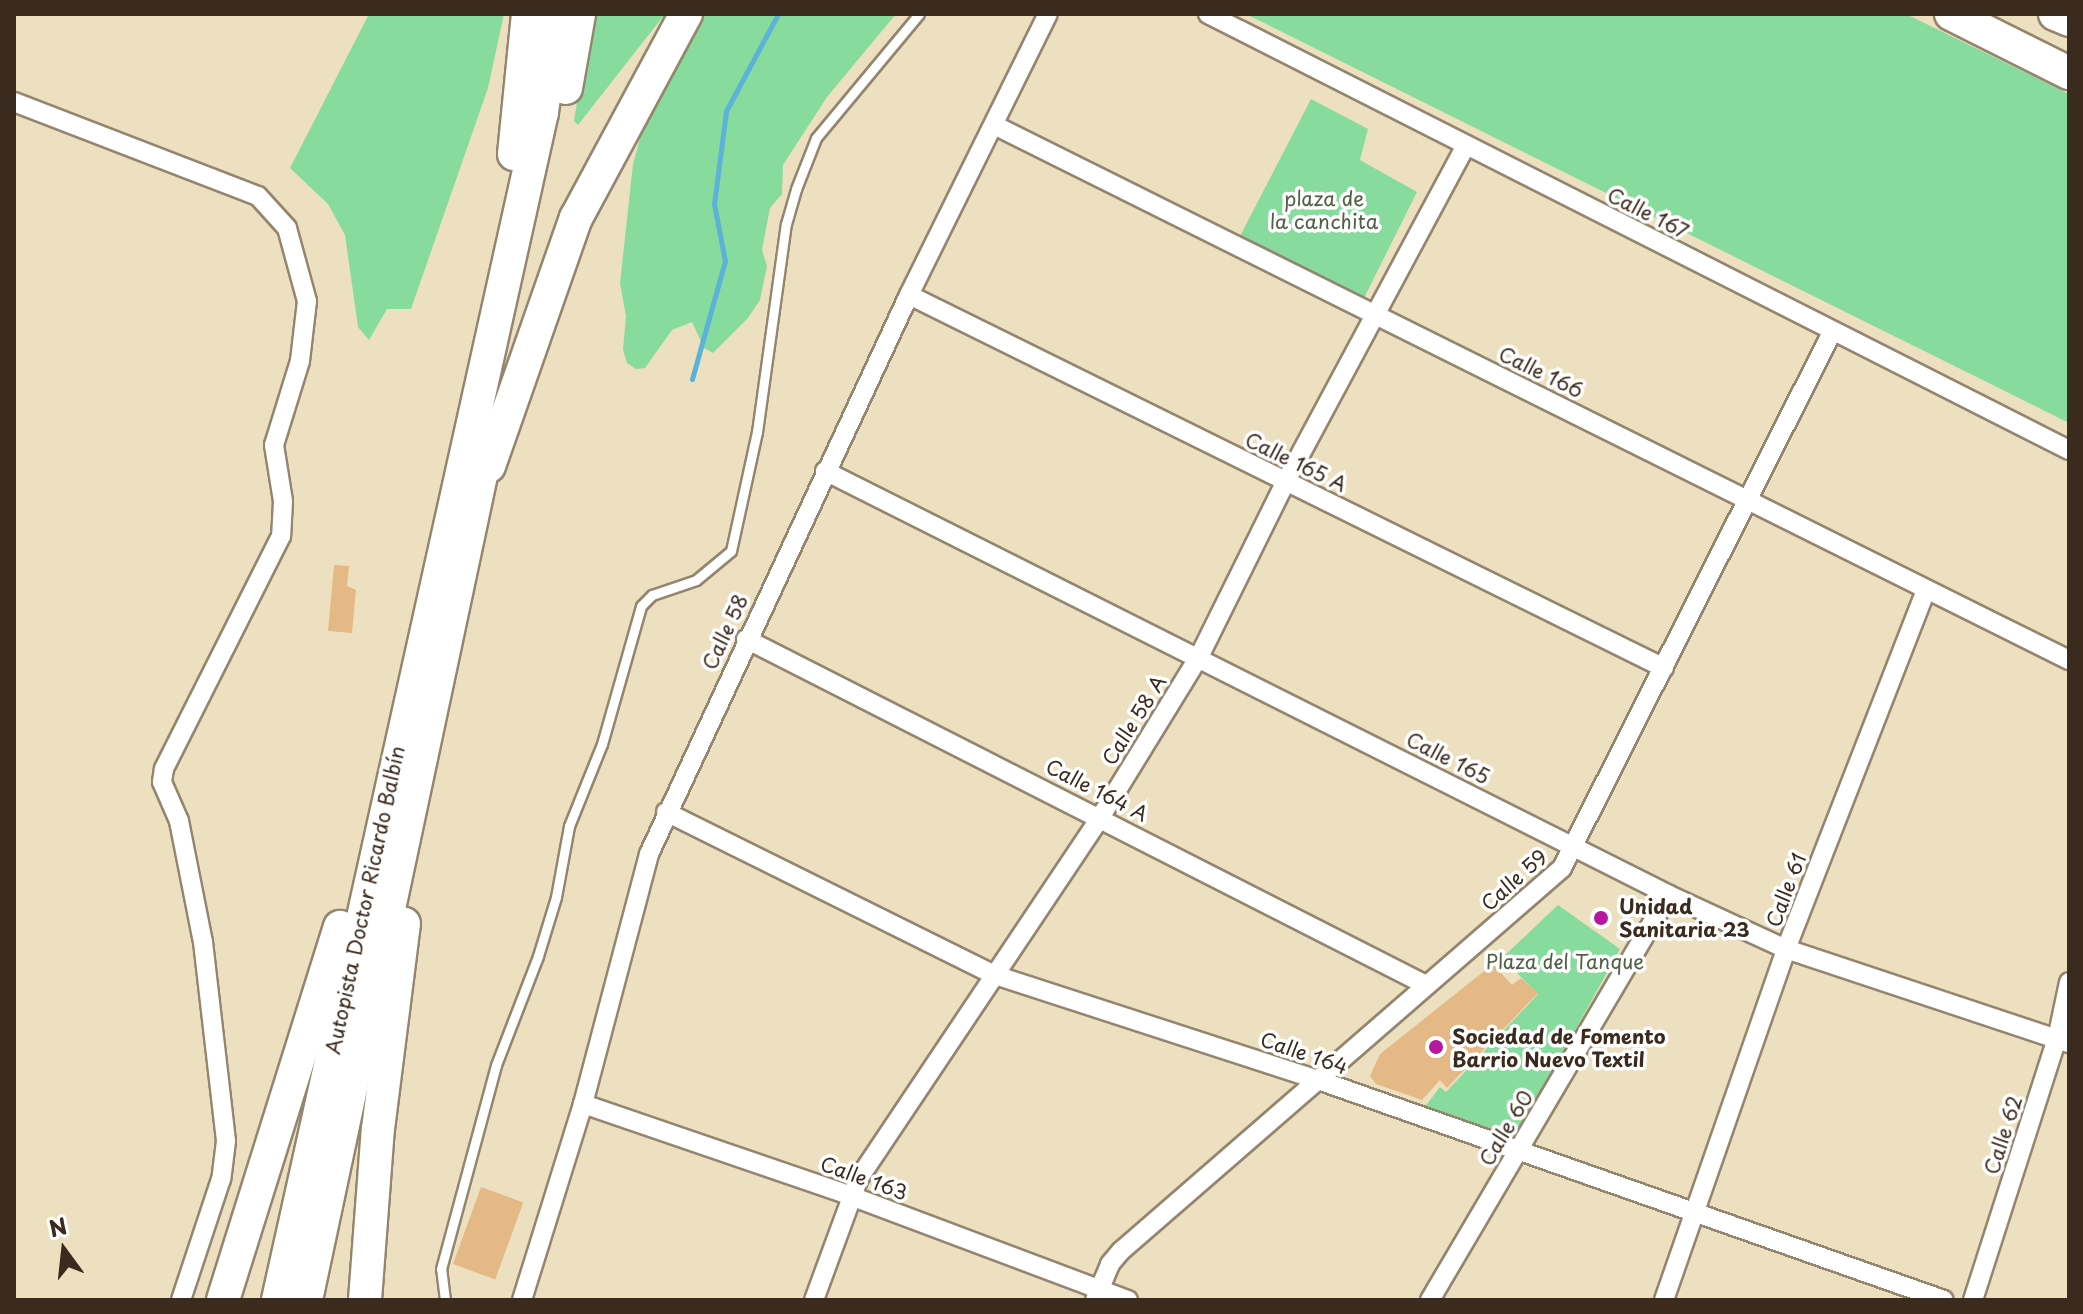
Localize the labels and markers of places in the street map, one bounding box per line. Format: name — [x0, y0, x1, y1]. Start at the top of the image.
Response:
place label: Unidad Sanitaria 23 — [1619, 894, 1751, 941]
marker: Unidad Sanitaria 23 — [1590, 907, 1612, 929]
place label: Sociedad de Fomento Barrio Nuevo Textil — [1452, 1024, 1666, 1071]
marker: Sociedad de Fomento Barrio Nuevo Textil — [1427, 1038, 1445, 1056]

